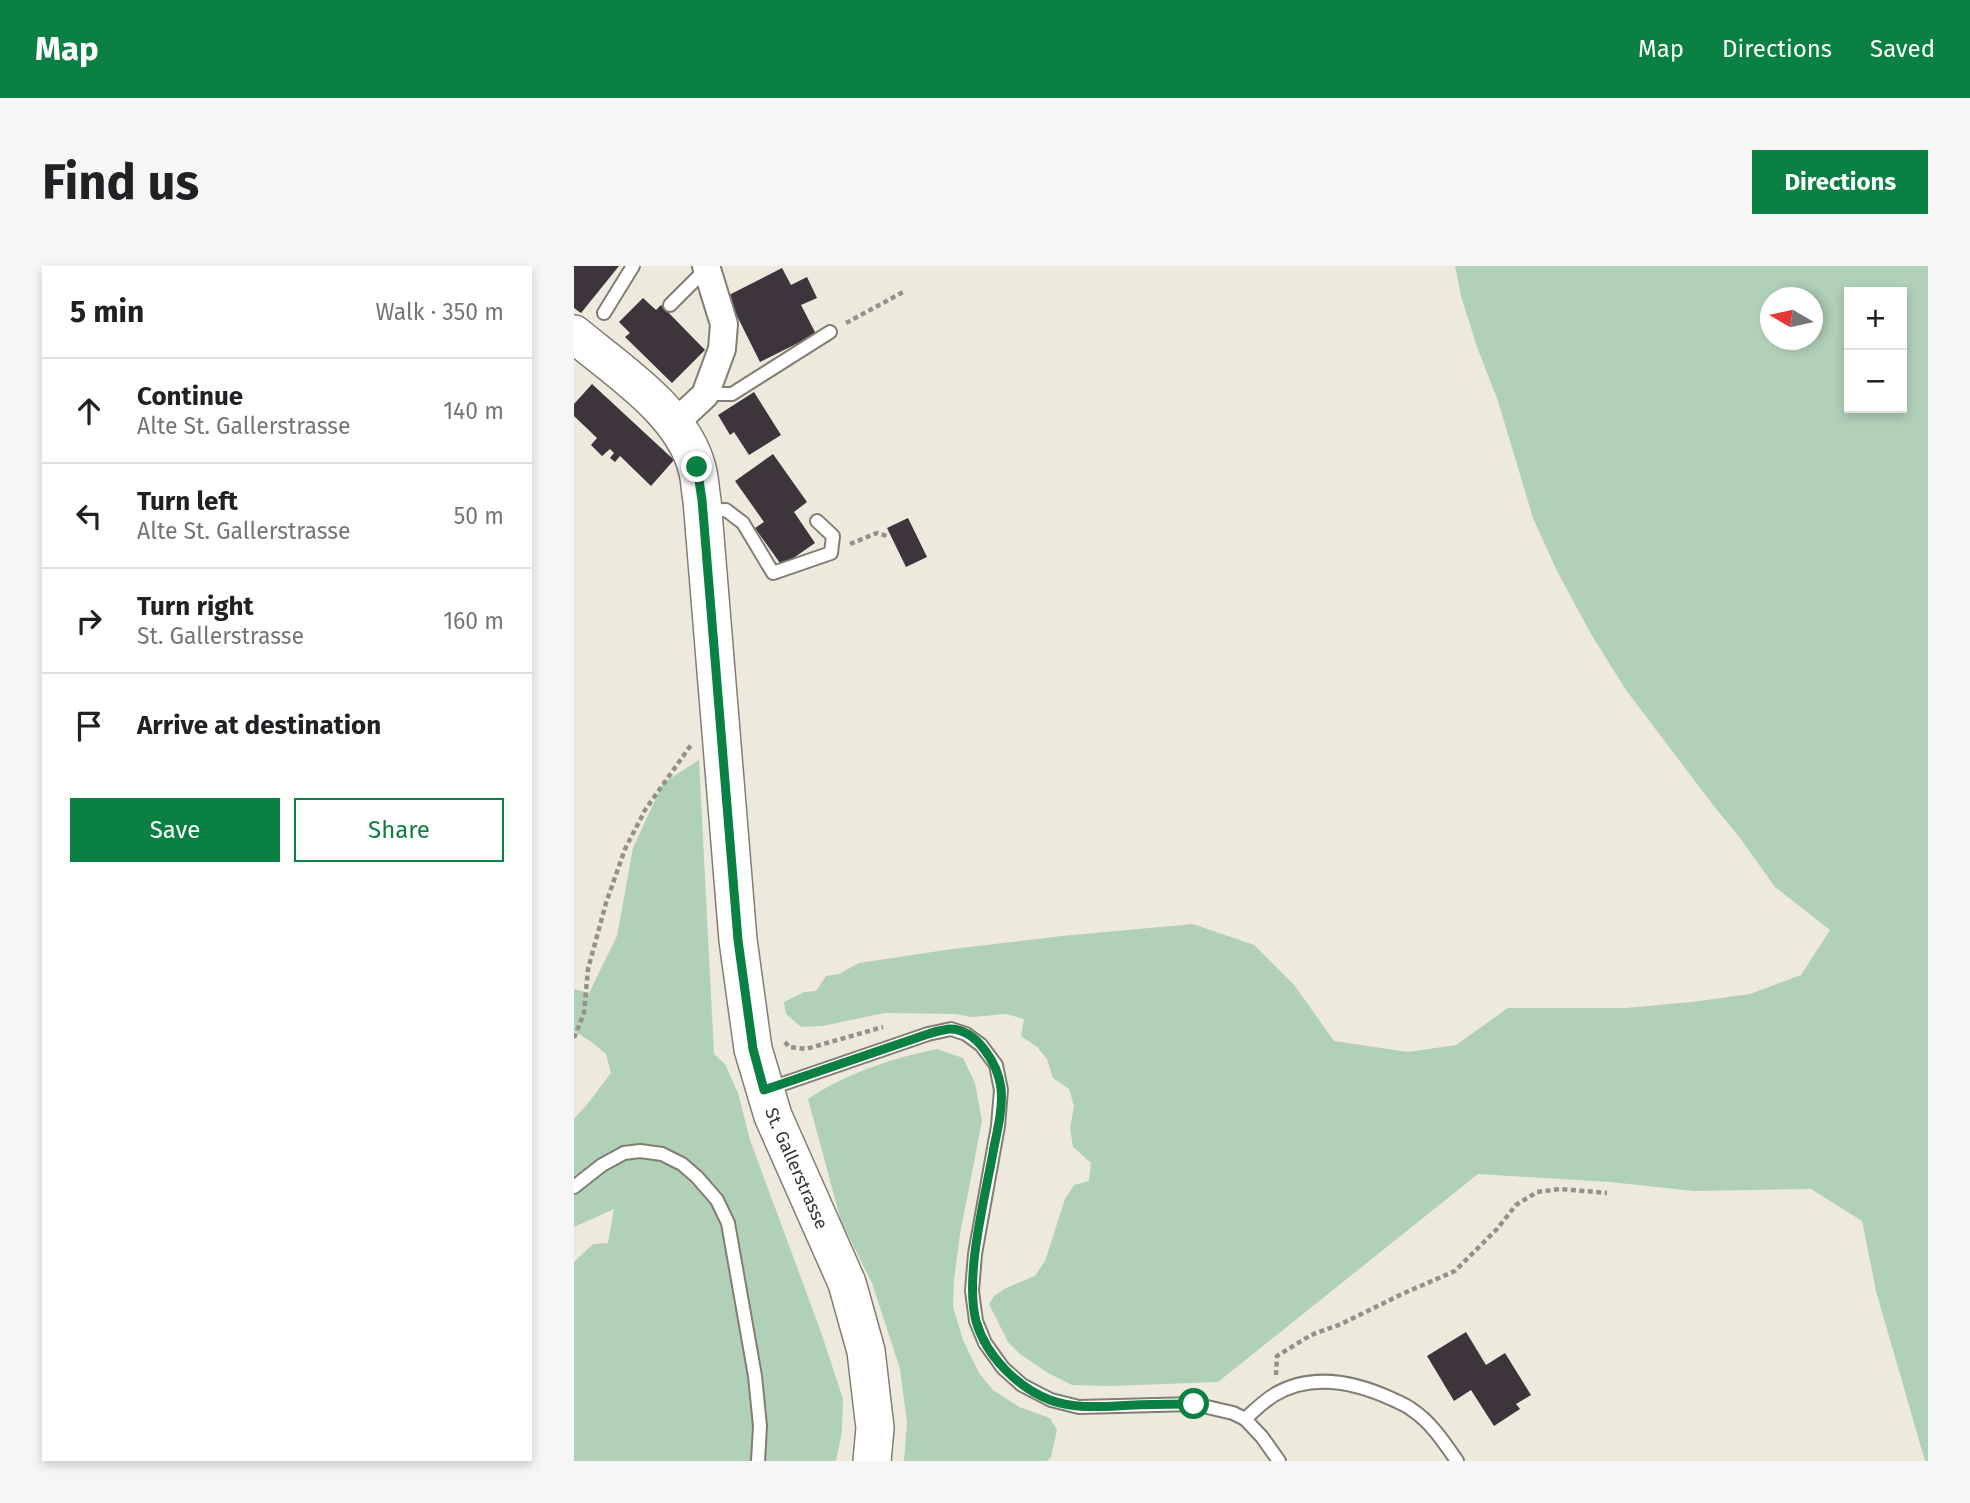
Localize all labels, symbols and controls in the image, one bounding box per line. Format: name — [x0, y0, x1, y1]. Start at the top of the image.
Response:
text: Map — [35, 29, 99, 69]
text: Map — [1638, 35, 1684, 63]
text: Directions — [1722, 35, 1832, 63]
text: Saved — [1870, 35, 1935, 63]
button: Directions — [1752, 150, 1928, 214]
text: Find us — [42, 153, 199, 212]
north arrow — [1760, 287, 1823, 350]
map controls — [1844, 287, 1907, 413]
button: + — [1844, 287, 1907, 350]
text: 5 min — [70, 294, 144, 330]
text: Walk · 350 m — [376, 298, 504, 326]
button: − — [1844, 350, 1907, 413]
text: Continue — [137, 381, 243, 412]
icon: ahead — [70, 392, 108, 430]
text: 140 m — [443, 397, 504, 425]
text: Alte St. Gallerstrasse — [137, 412, 350, 440]
route end — [681, 451, 712, 482]
text: Turn left — [137, 486, 238, 517]
icon: left — [70, 497, 108, 535]
text: 50 m — [454, 502, 504, 530]
text: Alte St. Gallerstrasse — [137, 517, 350, 545]
text: Turn right — [137, 591, 254, 622]
icon: right — [70, 602, 108, 640]
text: 160 m — [443, 607, 504, 635]
text: St. Gallerstrasse — [137, 622, 304, 650]
icon: arrive — [70, 707, 108, 745]
text: Arrive at destination — [137, 710, 381, 741]
button: Save — [70, 798, 280, 862]
button: Share — [294, 798, 504, 862]
street label: St. Gallerstrasse — [760, 1105, 833, 1233]
route start — [1178, 1388, 1209, 1419]

